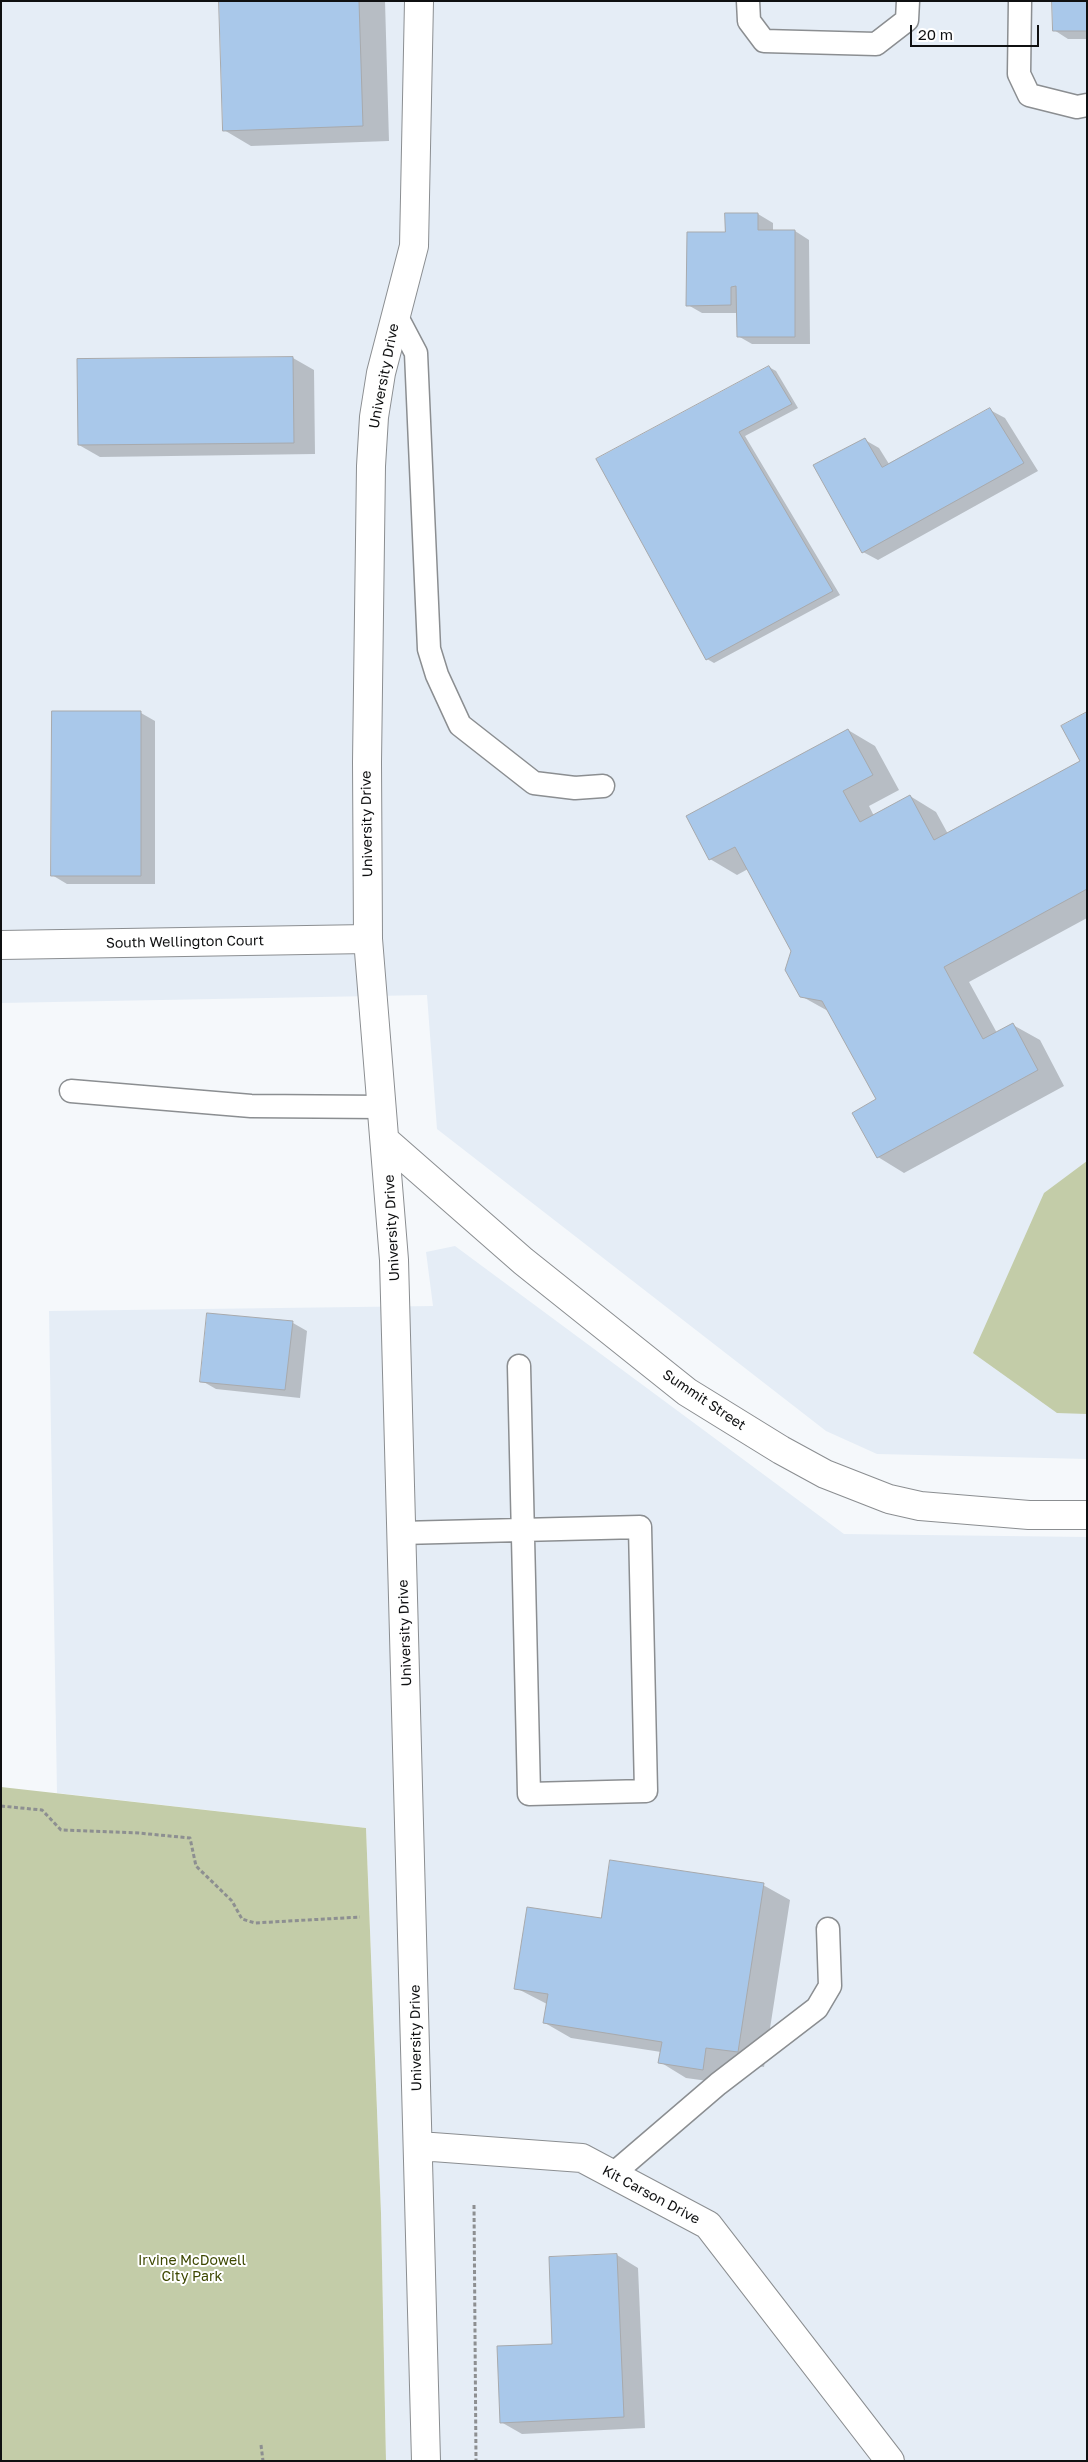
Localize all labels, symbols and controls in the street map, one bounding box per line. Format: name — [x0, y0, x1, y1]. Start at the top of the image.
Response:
scale bar — [913, 15, 1042, 47]
text: 20 m — [918, 25, 953, 43]
street label: University Drive — [366, 322, 402, 430]
street label: University Drive — [358, 770, 376, 878]
street label: South Wellington Court — [106, 932, 264, 952]
street label: University Drive — [381, 1174, 403, 1282]
street label: Summit Street — [659, 1366, 749, 1434]
street label: University Drive — [395, 1579, 415, 1687]
street label: University Drive — [407, 1984, 425, 2092]
street label: Kit Carson Drive — [599, 2162, 703, 2228]
park label: Irvine McDowell City Park — [138, 2253, 246, 2286]

